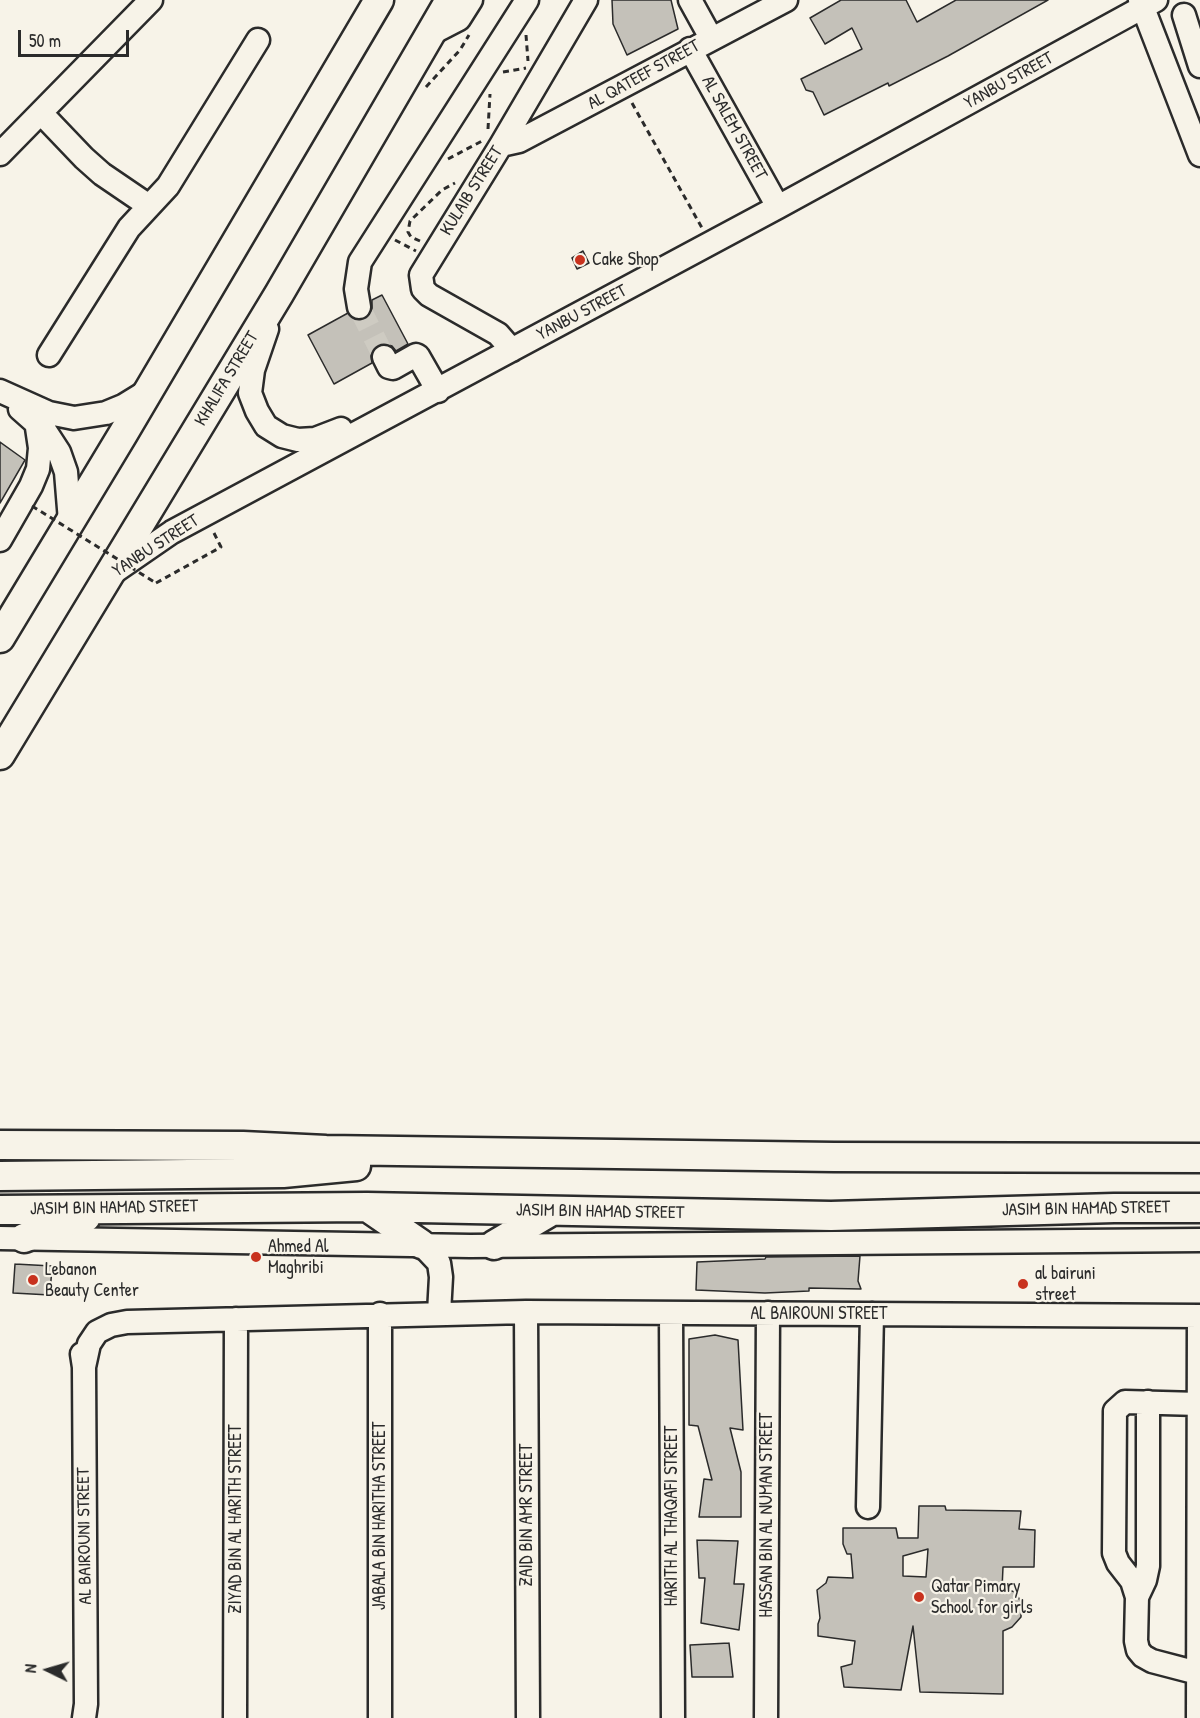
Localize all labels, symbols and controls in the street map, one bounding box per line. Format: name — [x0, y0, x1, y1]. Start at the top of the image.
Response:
scale bar — [21, 18, 132, 56]
text: 50 m — [29, 28, 61, 53]
street label: AL QATEEF STREET — [584, 35, 704, 115]
street label: YANBU STREET — [961, 48, 1057, 114]
street label: AL SALEM STREET — [697, 72, 771, 184]
street label: KULAIB STREET — [436, 142, 508, 240]
place label: Cake Shop — [592, 249, 658, 271]
marker: Cake Shop — [573, 253, 587, 267]
street label: YANBU STREET — [533, 280, 631, 346]
street label: KHALIFA STREET — [190, 328, 264, 430]
street label: YANBU STREET — [109, 510, 203, 582]
street label: JASIM BIN HAMAD STREET — [30, 1196, 198, 1220]
street label: JASIM BIN HAMAD STREET — [1002, 1197, 1170, 1221]
street label: JASIM BIN HAMAD STREET — [516, 1200, 684, 1224]
place label: Ahmed Al Maghribi — [268, 1236, 328, 1278]
marker: Ahmed Al Maghribi — [249, 1250, 263, 1264]
place label: Lebanon Beauty Center — [45, 1259, 139, 1302]
place label: al bairuni street — [1035, 1263, 1096, 1306]
marker: Lebanon Beauty Center — [26, 1273, 40, 1287]
marker: al bairuni street — [1016, 1277, 1030, 1291]
street label: AL BAIROUNI STREET — [751, 1303, 887, 1325]
street label: HASSAN BIN AL NUMAN STREET — [756, 1413, 778, 1617]
street label: JABALA BIN HARITHA STREET — [369, 1422, 391, 1610]
street label: ZIYAD BIN AL HARITH STREET — [225, 1424, 247, 1614]
street label: HARITH AL THAQAFI STREET — [661, 1426, 683, 1606]
street label: ZAID BIN AMR STREET — [516, 1444, 538, 1586]
street label: AL BAIROUNI STREET — [73, 1467, 97, 1605]
place label: Qatar Pimary School for girls — [931, 1576, 1033, 1618]
marker: Qatar Pimary School for girls — [912, 1590, 926, 1604]
north arrow — [18, 1640, 78, 1700]
text: N — [19, 1663, 41, 1674]

